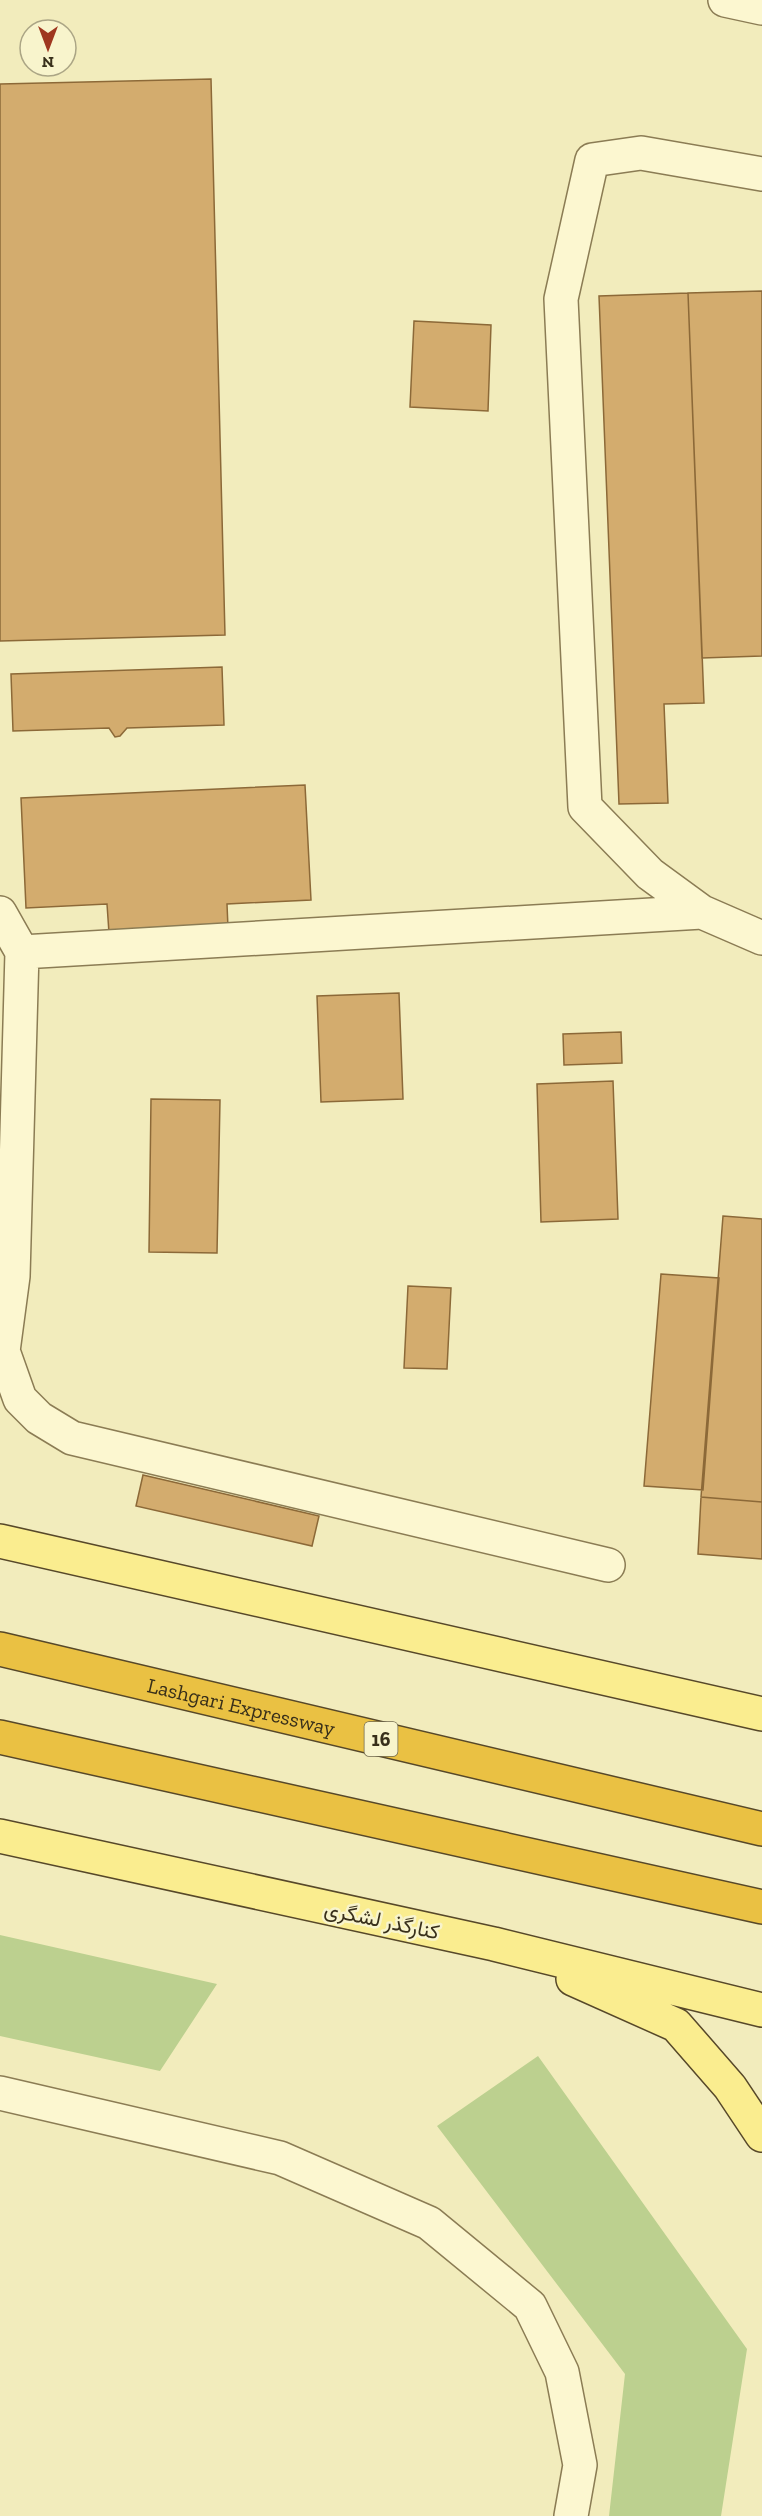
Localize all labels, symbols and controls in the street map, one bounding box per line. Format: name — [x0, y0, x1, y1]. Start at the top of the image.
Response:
north arrow — [18, 18, 78, 78]
text: N — [42, 53, 54, 72]
street label: Lashgari Expressway — [145, 1672, 338, 1740]
road number: 16 — [364, 1722, 398, 1756]
street label: کنارگذر لشگری — [322, 1896, 442, 1945]

